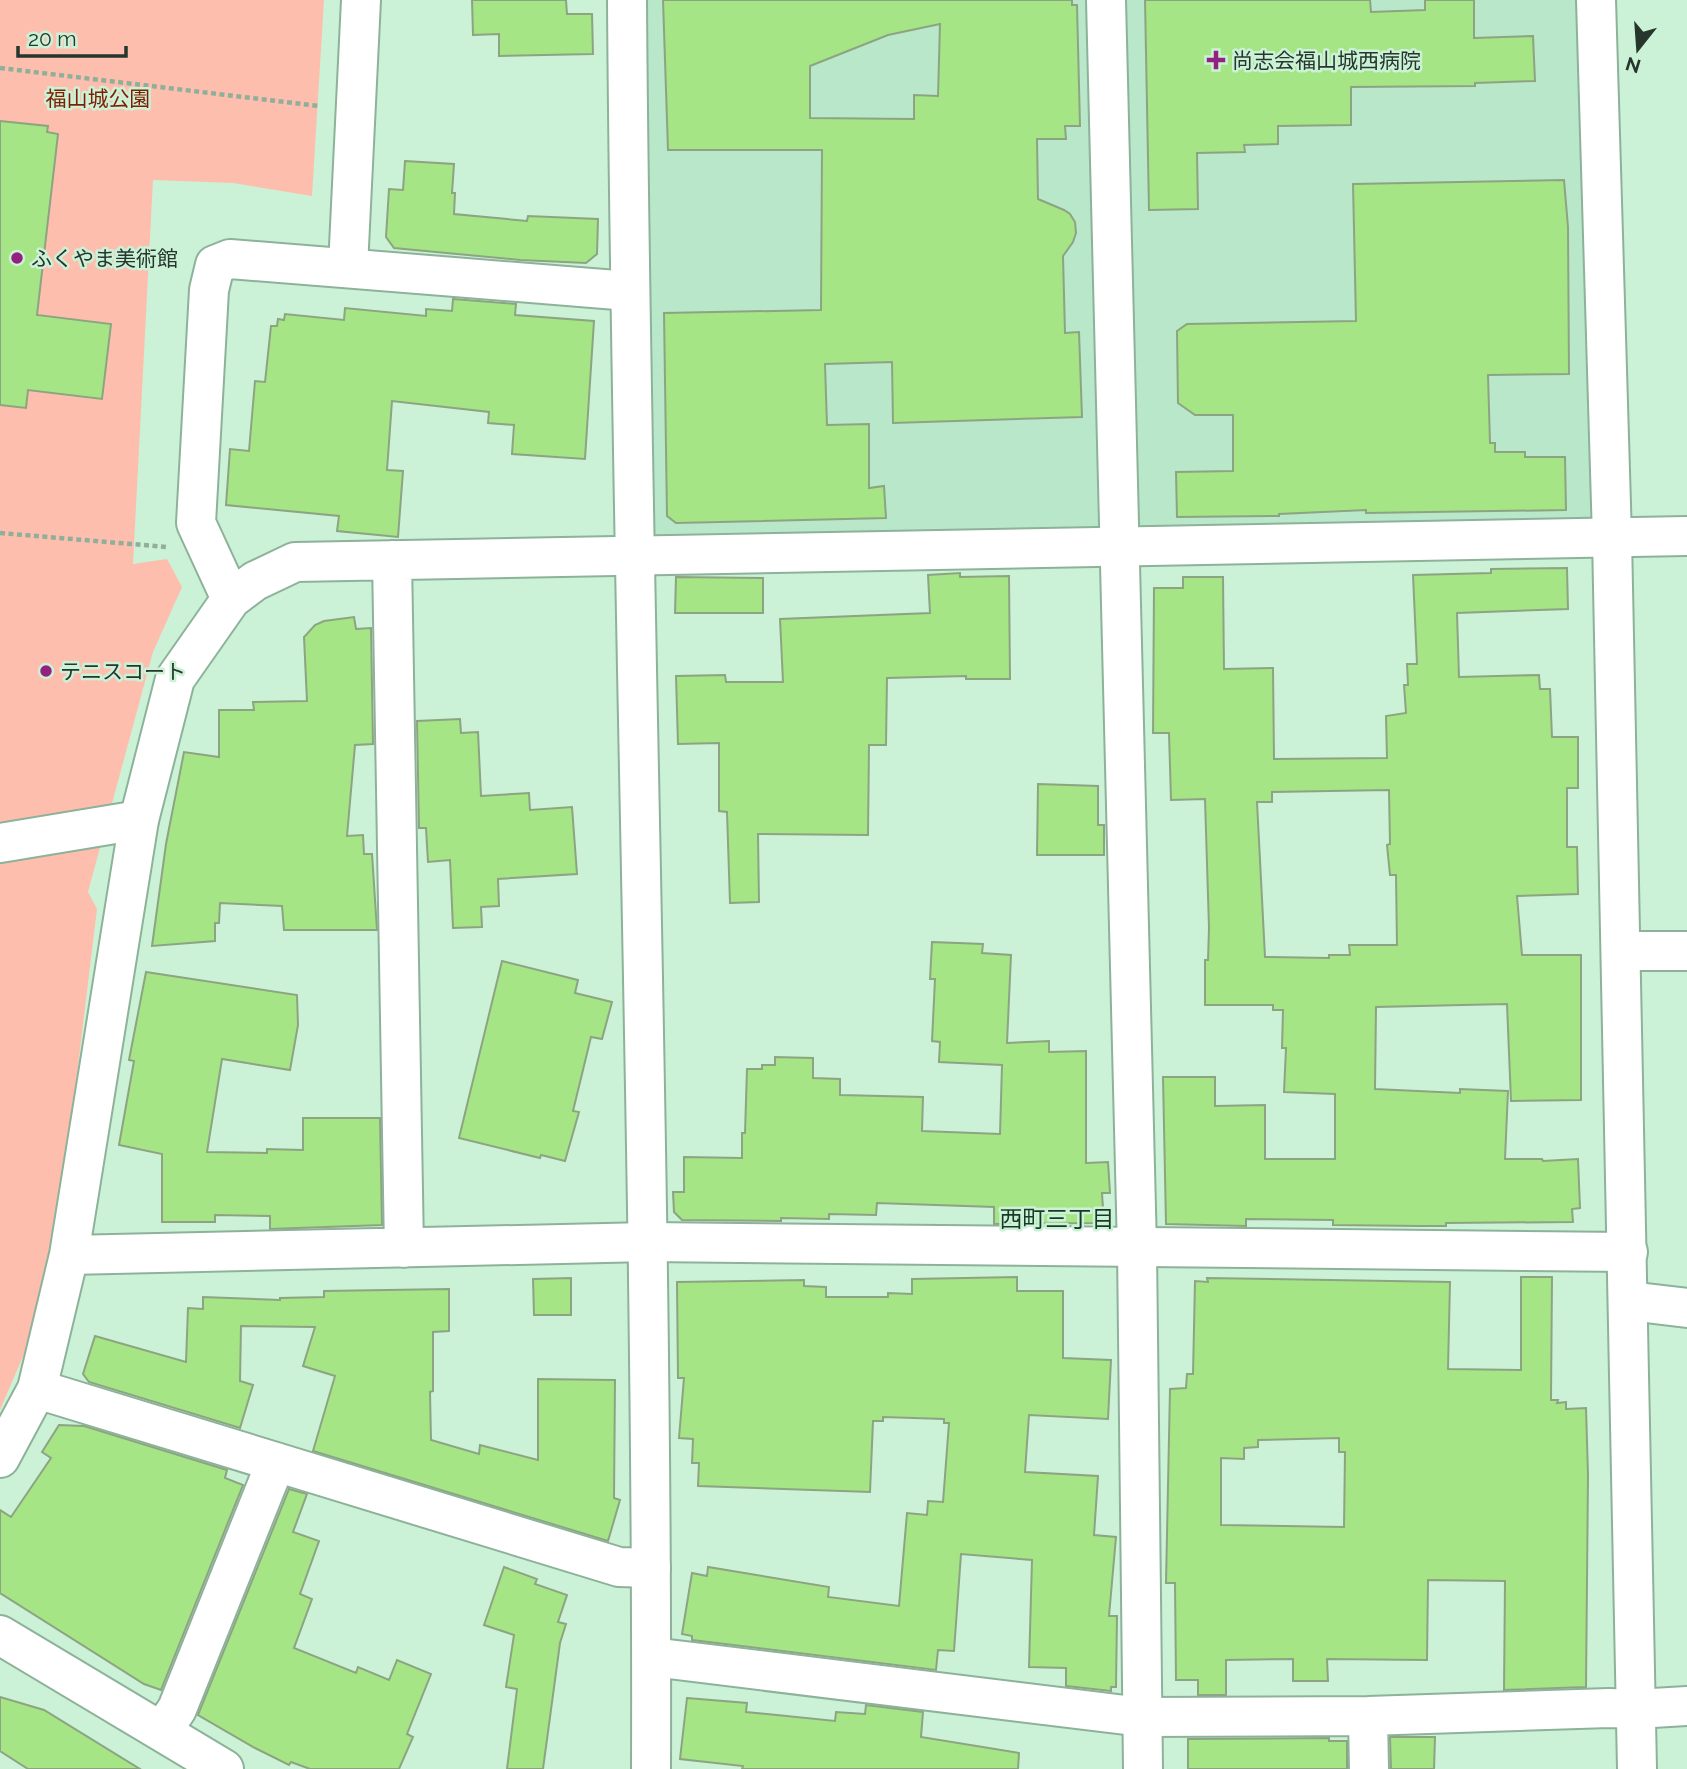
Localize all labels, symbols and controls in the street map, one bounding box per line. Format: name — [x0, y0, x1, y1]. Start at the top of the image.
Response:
scale bar — [18, 14, 126, 58]
north arrow — [1603, 14, 1673, 84]
text: 20 m — [28, 26, 76, 51]
place label: 尚志会福山城西病院 — [1232, 48, 1421, 73]
marker: 尚志会福山城西病院 — [1206, 50, 1226, 70]
text: N — [1623, 53, 1643, 78]
park label: 福山城公園 — [46, 86, 151, 111]
place label: ふくやま美術館 — [31, 246, 178, 271]
marker: ふくやま美術館 — [9, 250, 25, 266]
place label: テニスコート — [60, 659, 186, 684]
marker: テニスコート — [38, 663, 54, 679]
district label: 西町三丁目 — [1000, 1205, 1115, 1232]

